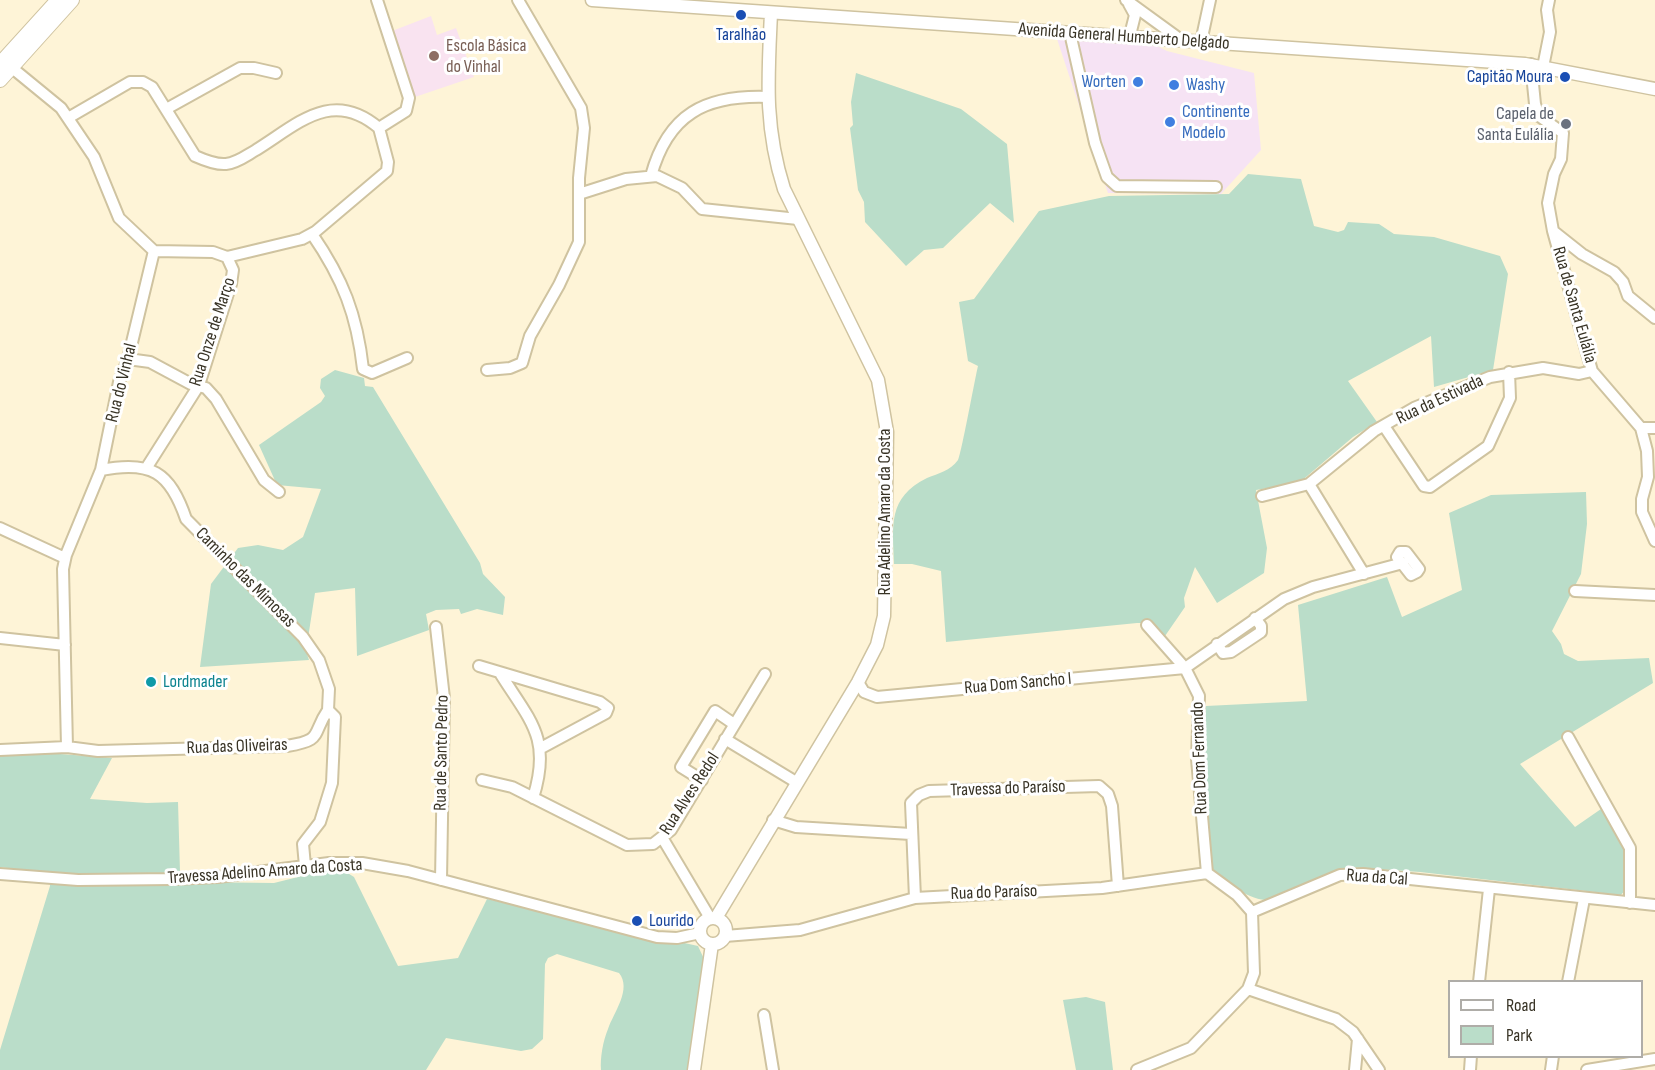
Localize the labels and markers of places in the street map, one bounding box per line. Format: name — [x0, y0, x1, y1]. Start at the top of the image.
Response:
marker: Taralhão — [734, 8, 748, 22]
place label: Taralhão — [716, 24, 766, 46]
place label: Escola Básica do Vinhal — [446, 35, 526, 78]
marker: Escola Básica do Vinhal — [427, 49, 441, 63]
place label: Capitão Moura — [1467, 66, 1553, 88]
marker: Capitão Moura — [1558, 70, 1572, 84]
place label: Worten — [1081, 71, 1126, 93]
place label: Washy — [1186, 74, 1225, 96]
marker: Worten — [1131, 75, 1145, 89]
marker: Washy — [1167, 78, 1181, 92]
place label: Continente Modelo — [1182, 101, 1250, 144]
place label: Capela de Santa Eulália — [1477, 103, 1554, 146]
marker: Continente Modelo — [1163, 115, 1177, 129]
marker: Capela de Santa Eulália — [1559, 117, 1573, 131]
place label: Lordmader — [163, 671, 228, 693]
marker: Lordmader — [144, 675, 158, 689]
place label: Lourido — [649, 910, 694, 932]
marker: Lourido — [630, 914, 644, 928]

